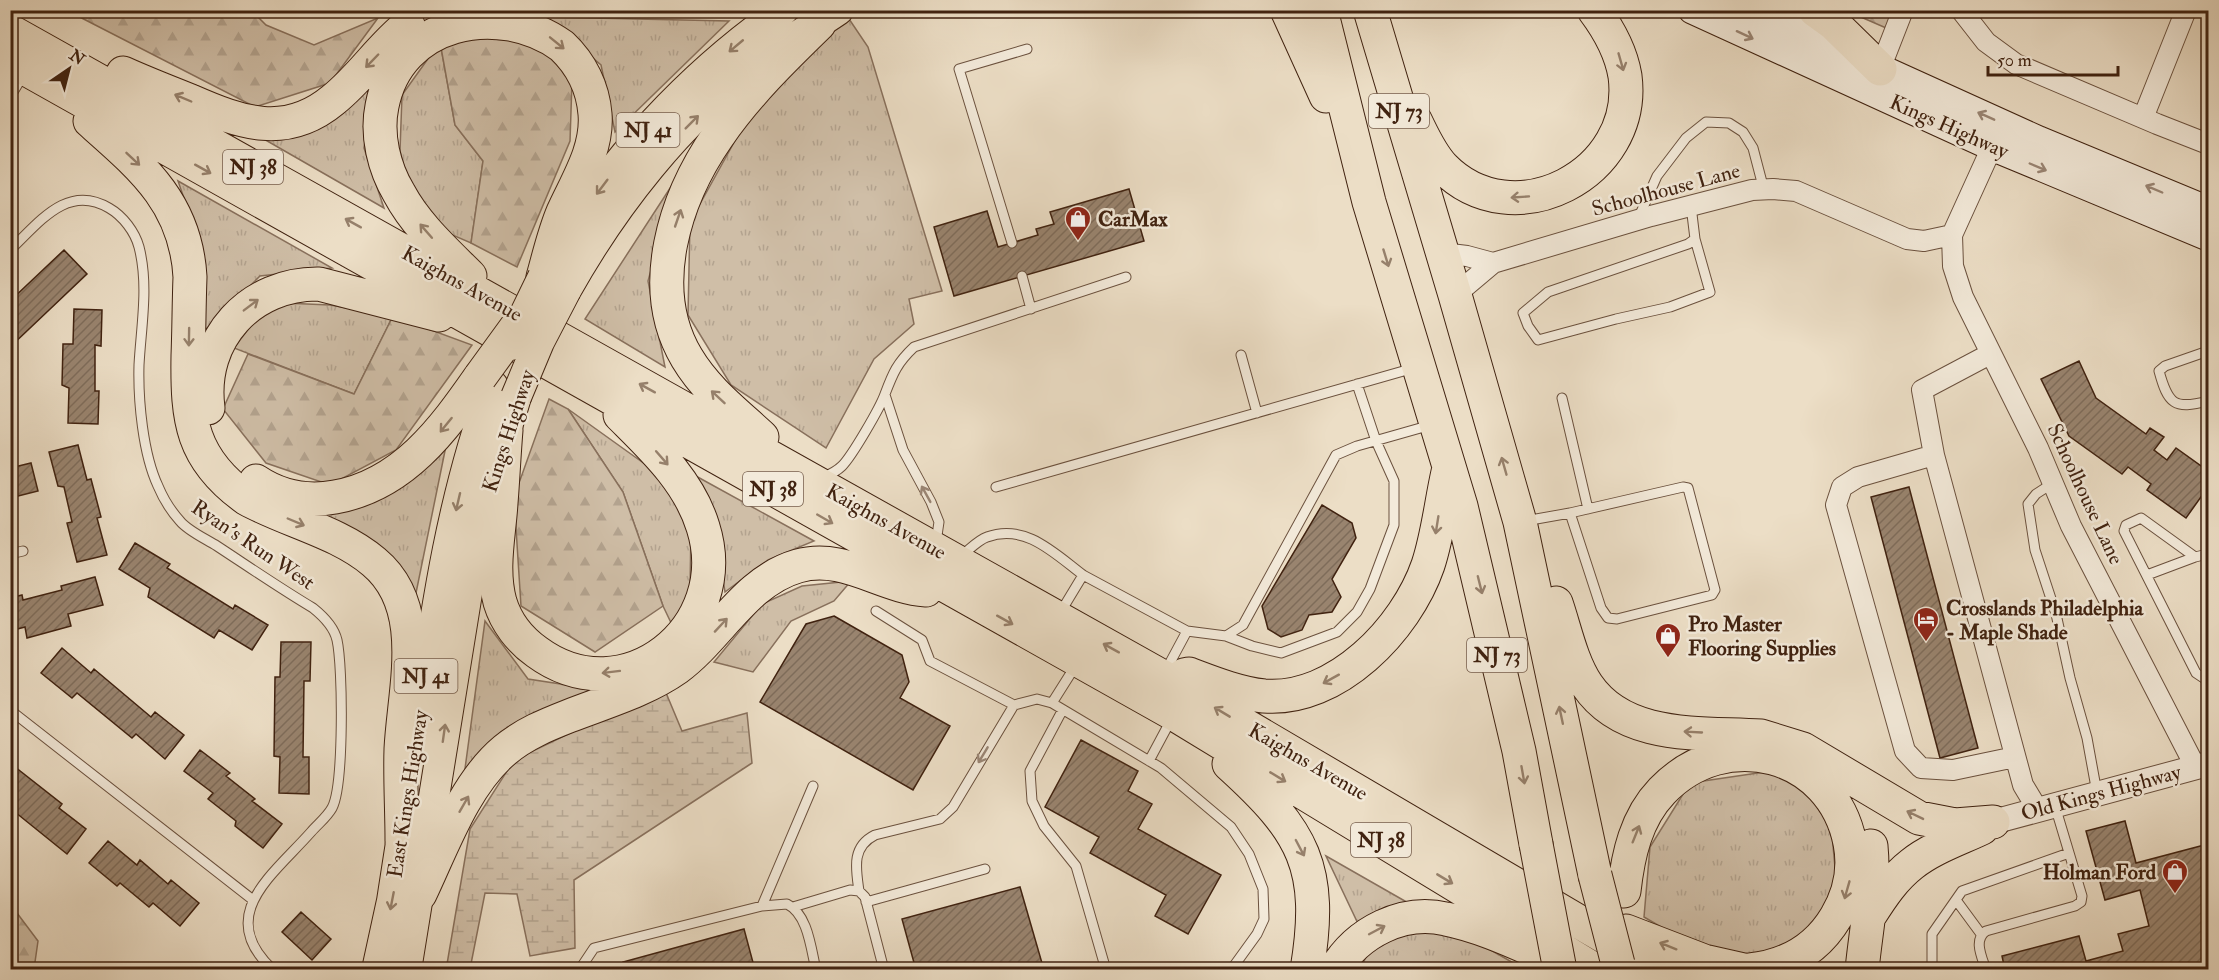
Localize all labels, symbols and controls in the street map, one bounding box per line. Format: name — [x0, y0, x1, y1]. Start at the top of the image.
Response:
one-way arrow — [1736, 29, 1754, 41]
one-way arrow — [548, 36, 564, 49]
north arrow — [39, 39, 99, 99]
one-way arrow — [729, 39, 744, 53]
scale bar — [1988, 39, 2118, 77]
text: N — [65, 45, 89, 70]
text: 50 m — [1997, 49, 2032, 72]
one-way arrow — [1616, 52, 1627, 71]
one-way arrow — [365, 53, 380, 68]
street label: Kings Highway — [1885, 89, 2013, 166]
one-way arrow — [175, 92, 193, 103]
road number: NJ 73 — [1369, 94, 1429, 128]
one-way arrow — [1977, 110, 1995, 121]
road number: NJ 41 — [616, 113, 680, 147]
one-way arrow — [684, 115, 699, 130]
road number: NJ 38 — [223, 150, 283, 184]
one-way arrow — [125, 152, 140, 166]
street label: Schoolhouse Lane — [1589, 157, 1743, 223]
one-way arrow — [2028, 162, 2047, 173]
one-way arrow — [194, 163, 211, 175]
one-way arrow — [596, 178, 608, 194]
one-way arrow — [2146, 183, 2164, 194]
one-way arrow — [1511, 192, 1531, 203]
shop icon: CarMax — [1063, 204, 1093, 242]
place label: CarMax — [1098, 206, 1168, 233]
one-way arrow — [674, 210, 685, 228]
one-way arrow — [345, 217, 363, 228]
one-way arrow — [419, 224, 433, 239]
street label: Kaighns Avenue — [397, 240, 527, 328]
one-way arrow — [1381, 248, 1392, 267]
one-way arrow — [242, 299, 258, 312]
one-way arrow — [183, 326, 194, 346]
street label: Kings Highway — [476, 365, 542, 496]
one-way arrow — [639, 382, 656, 394]
one-way arrow — [711, 390, 726, 404]
one-way arrow — [439, 416, 452, 432]
street label: Schoolhouse Lane — [2041, 419, 2130, 569]
one-way arrow — [655, 450, 669, 465]
one-way arrow — [1497, 457, 1509, 476]
road number: NJ 38 — [743, 472, 803, 506]
street label: Kaighns Avenue — [821, 478, 951, 566]
one-way arrow — [920, 486, 932, 503]
one-way arrow — [452, 492, 464, 511]
street label: Ryan's Run West — [186, 494, 320, 596]
one-way arrow — [816, 513, 833, 525]
one-way arrow — [1432, 514, 1443, 534]
one-way arrow — [286, 517, 304, 528]
one-way arrow — [1475, 575, 1487, 594]
place label: Crosslands Philadelphia - Maple Shade — [1946, 595, 2145, 646]
hotel icon: Crosslands Philadelphia - Maple Shade — [1911, 605, 1941, 643]
place label: Pro Master Flooring Supplies — [1688, 611, 1836, 662]
one-way arrow — [996, 614, 1013, 626]
one-way arrow — [714, 618, 728, 633]
shop icon: Pro Master Flooring Supplies — [1653, 621, 1683, 659]
road number: NJ 73 — [1467, 638, 1527, 672]
one-way arrow — [1103, 642, 1121, 653]
road number: NJ 41 — [394, 659, 458, 693]
one-way arrow — [602, 667, 622, 678]
one-way arrow — [1323, 673, 1340, 685]
one-way arrow — [1214, 705, 1231, 717]
one-way arrow — [1555, 706, 1566, 726]
street label: East Kings Highway — [381, 707, 435, 880]
street label: Kaighns Avenue — [1243, 717, 1373, 807]
one-way arrow — [439, 723, 450, 743]
one-way arrow — [1683, 726, 1703, 737]
one-way arrow — [977, 746, 989, 763]
street label: Old Kings Highway — [2018, 758, 2185, 827]
one-way arrow — [1518, 765, 1529, 785]
one-way arrow — [1269, 772, 1286, 784]
one-way arrow — [458, 796, 470, 813]
one-way arrow — [1907, 809, 1924, 821]
road number: NJ 38 — [1351, 823, 1411, 857]
one-way arrow — [1631, 825, 1642, 844]
one-way arrow — [1295, 838, 1306, 856]
shop icon: Holman Ford — [2160, 857, 2190, 895]
place label: Holman Ford — [2043, 859, 2157, 886]
one-way arrow — [1436, 873, 1453, 885]
one-way arrow — [1841, 880, 1853, 899]
one-way arrow — [386, 891, 397, 911]
one-way arrow — [1368, 924, 1385, 936]
one-way arrow — [1659, 940, 1678, 951]

